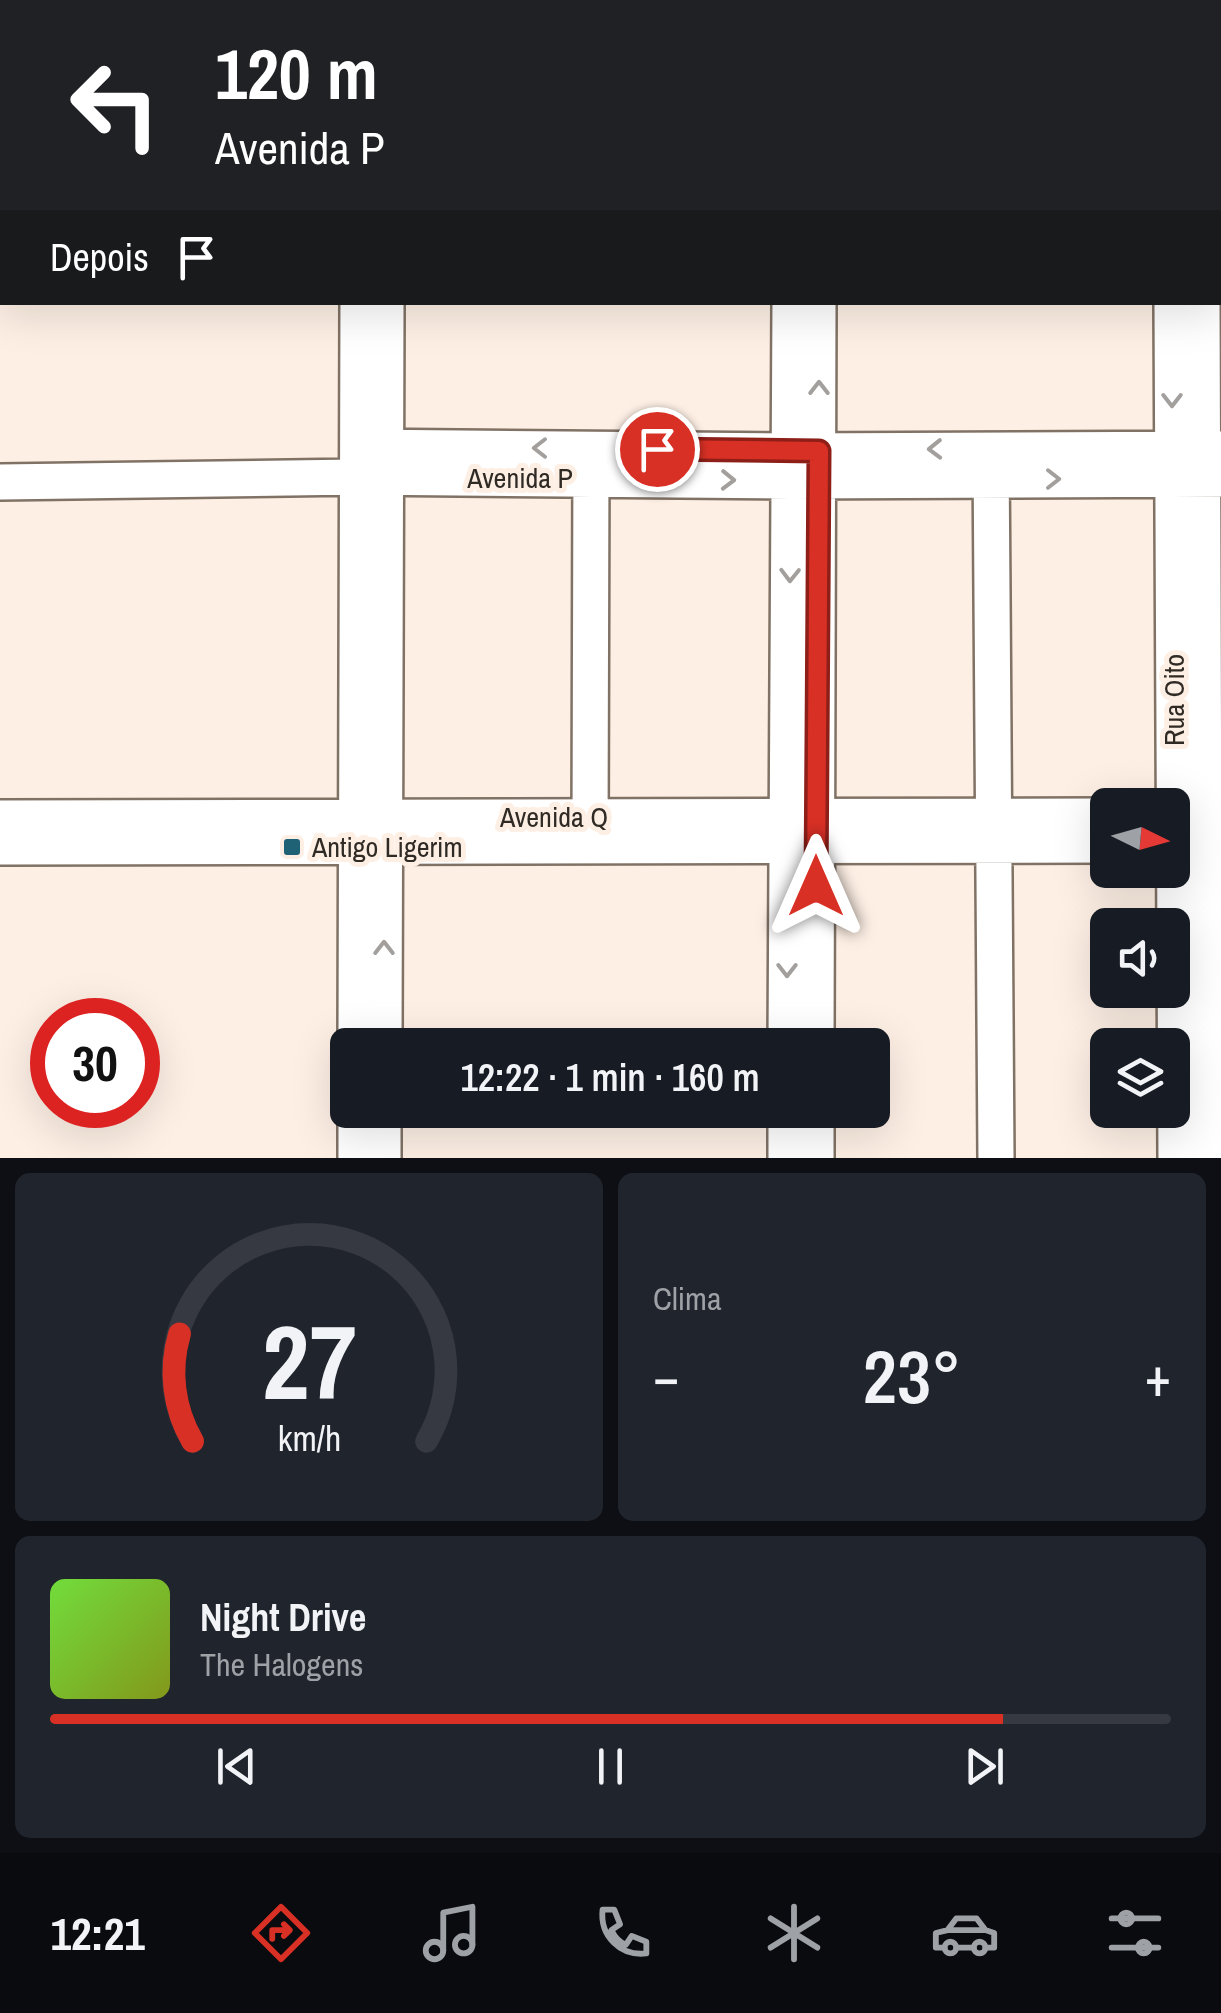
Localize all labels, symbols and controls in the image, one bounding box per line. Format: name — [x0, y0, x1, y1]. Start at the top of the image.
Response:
text: 120 m — [215, 27, 378, 121]
icon: left — [50, 40, 180, 170]
text: Avenida P — [215, 117, 385, 178]
icon: arrive — [169, 230, 224, 285]
text: Depois — [50, 232, 149, 283]
one-way arrow — [808, 379, 830, 394]
one-way arrow — [1161, 392, 1183, 408]
pin — [615, 407, 700, 492]
icon: arrive — [630, 422, 685, 477]
one-way arrow — [531, 437, 547, 458]
one-way arrow — [926, 439, 942, 460]
street label: Avenida P — [466, 459, 573, 497]
one-way arrow — [1046, 468, 1061, 490]
one-way arrow — [720, 469, 736, 491]
one-way arrow — [779, 567, 800, 583]
street label: Rua Oito — [1155, 654, 1193, 746]
north arrow — [1090, 788, 1190, 888]
map controls — [1090, 788, 1190, 1128]
street label: Avenida Q — [499, 798, 608, 836]
place label: Antigo Ligerim — [311, 828, 463, 866]
position arrow — [764, 834, 868, 938]
marker: Antigo Ligerim — [281, 836, 303, 858]
button: sound — [1090, 908, 1190, 1008]
one-way arrow — [373, 939, 395, 954]
one-way arrow — [776, 962, 798, 978]
speed limit sign: 30 — [30, 998, 160, 1128]
button: layers — [1090, 1028, 1190, 1128]
text: 12:22 · 1 min · 160 m — [460, 1052, 760, 1103]
text: Clima — [653, 1277, 722, 1320]
text: 27 — [262, 1291, 356, 1431]
text: 23° — [863, 1325, 961, 1426]
text: − — [653, 1339, 679, 1413]
text: + — [1145, 1339, 1171, 1413]
text: km/h — [277, 1414, 341, 1462]
text: Night Drive — [200, 1592, 366, 1643]
text: The Halogens — [200, 1643, 363, 1686]
icon: previous — [209, 1739, 264, 1794]
icon: pause — [583, 1739, 638, 1794]
icon: next — [957, 1739, 1012, 1794]
icon: directions — [246, 1898, 316, 1968]
icon: music — [417, 1898, 487, 1968]
icon: phone — [588, 1898, 658, 1968]
icon: climate — [759, 1898, 829, 1968]
icon: car — [930, 1898, 1000, 1968]
icon: filters — [1100, 1898, 1170, 1968]
text: 12:21 — [50, 1903, 145, 1964]

